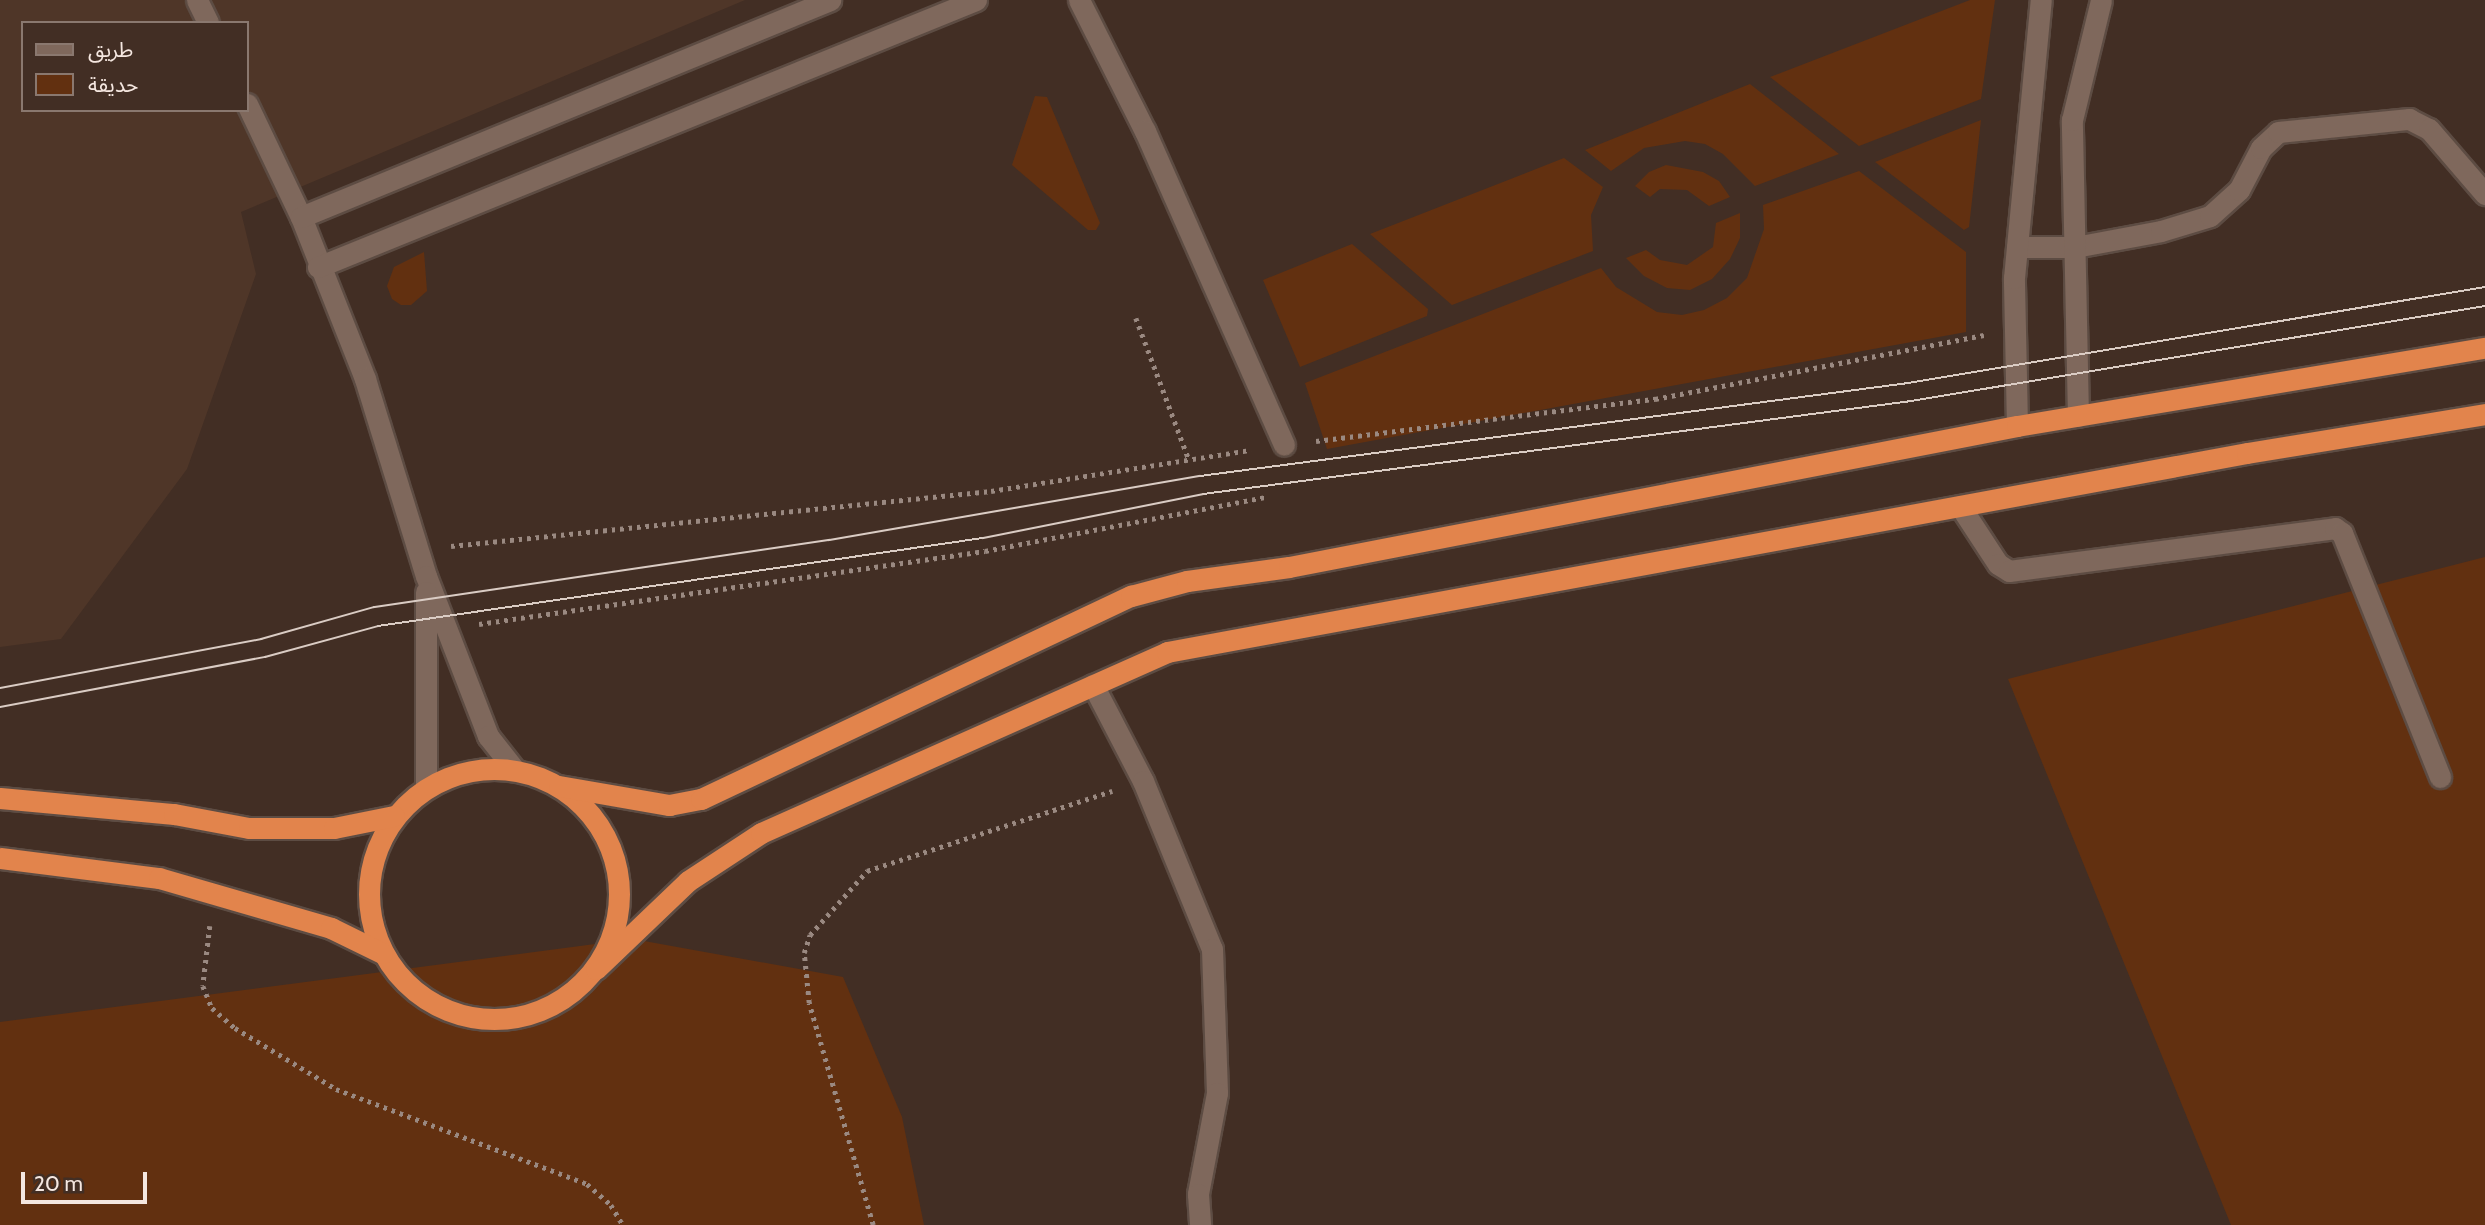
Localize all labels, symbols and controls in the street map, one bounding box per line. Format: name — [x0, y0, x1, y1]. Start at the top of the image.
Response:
legend — [21, 21, 248, 112]
text: طريق — [88, 37, 133, 62]
text: حديقة — [88, 72, 138, 97]
scale bar — [24, 1158, 150, 1202]
text: 20 m — [34, 1171, 83, 1196]

